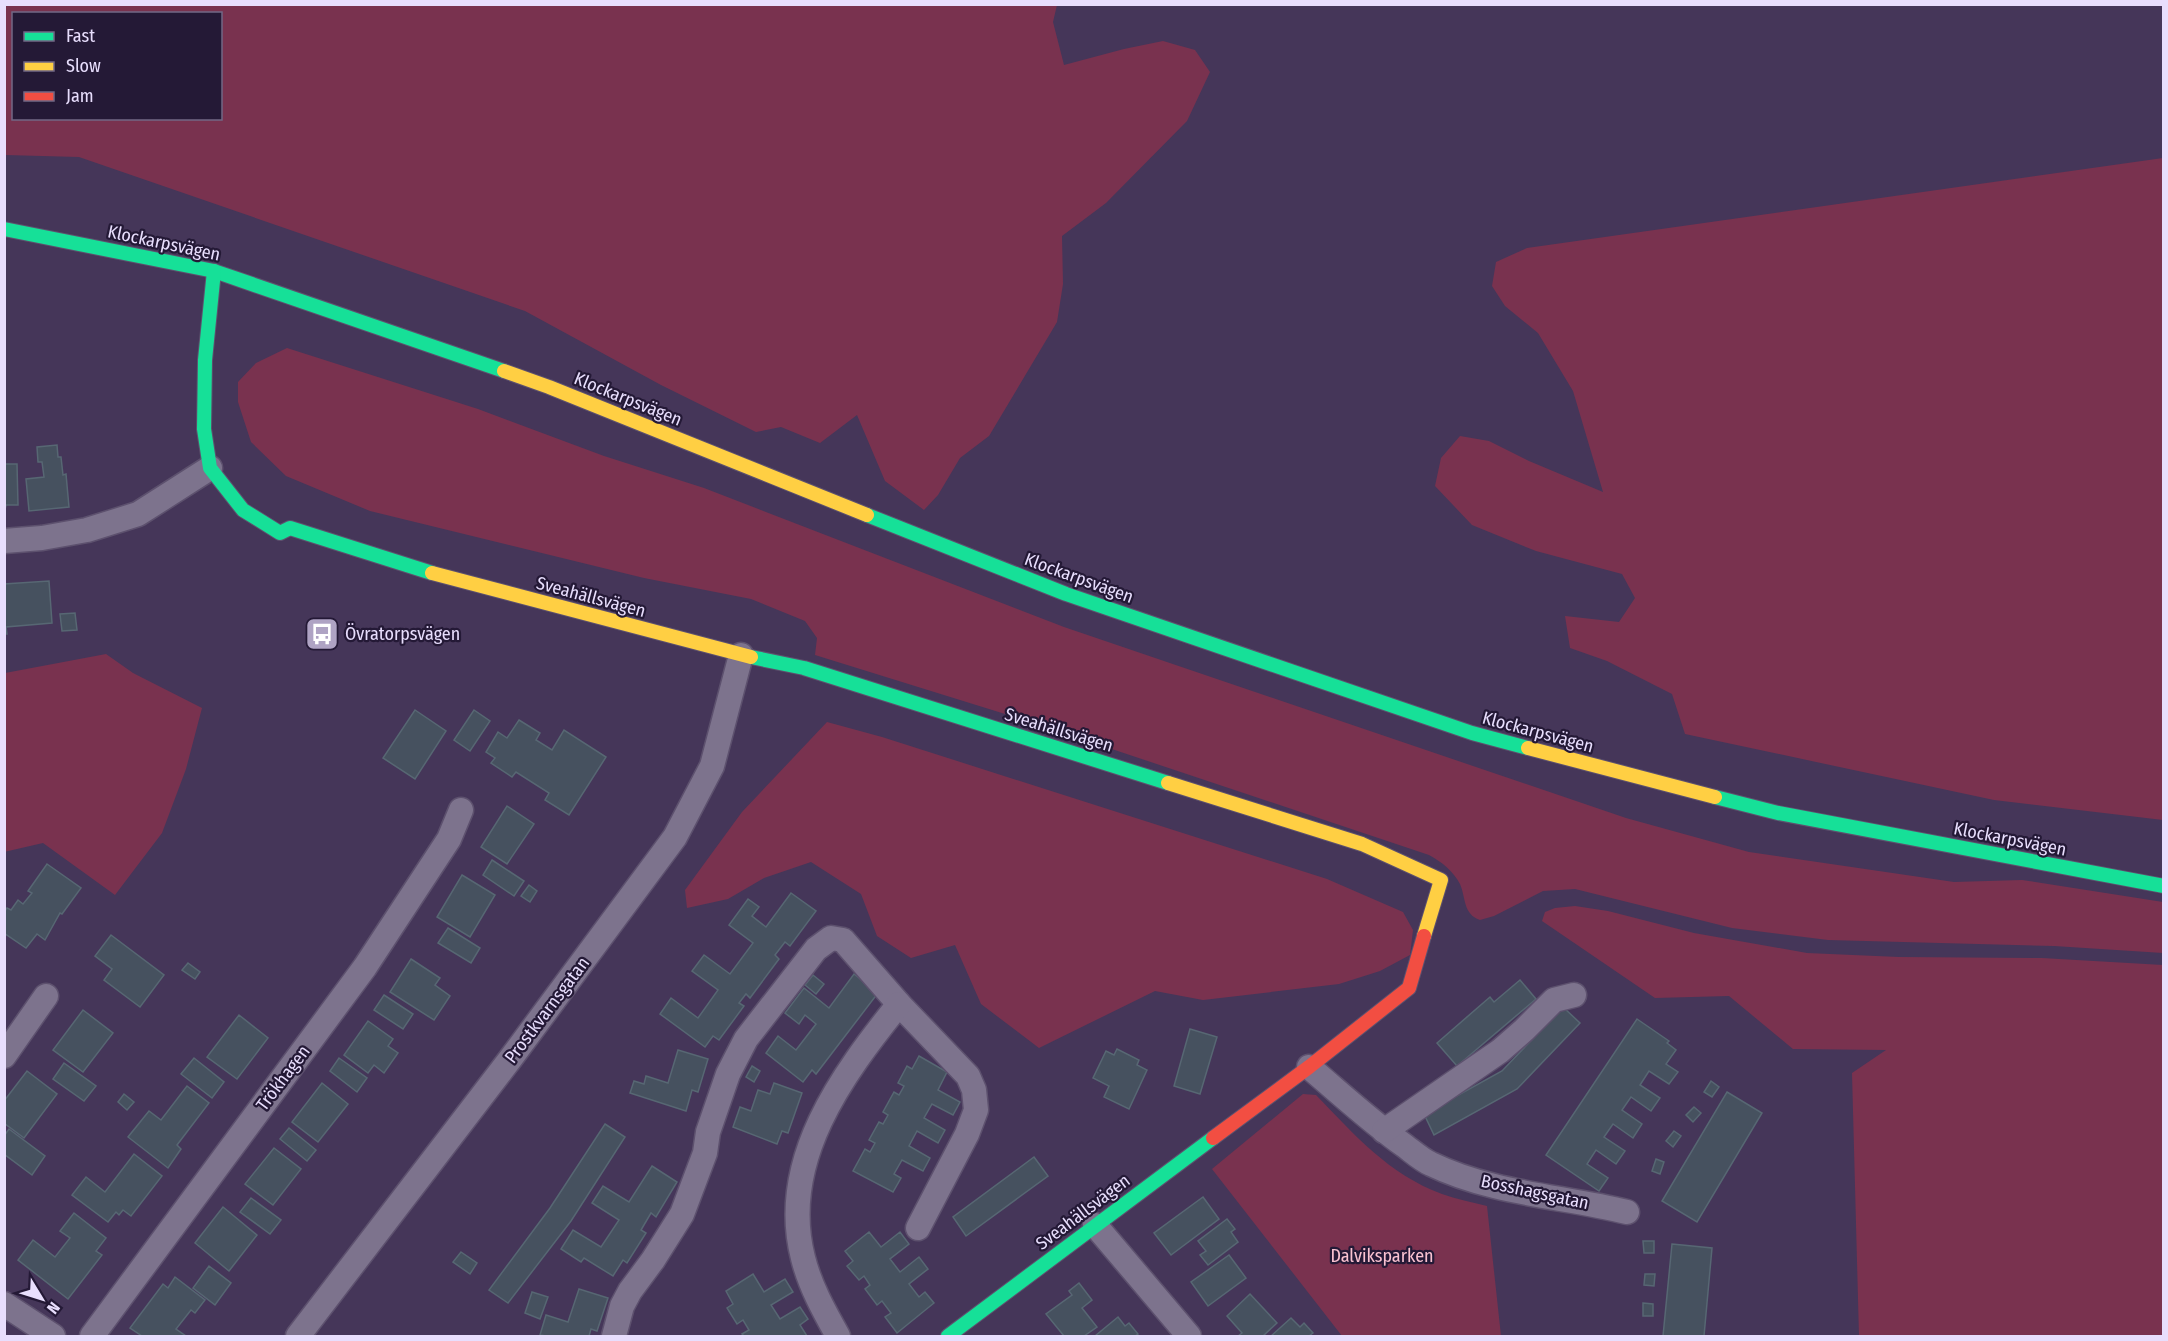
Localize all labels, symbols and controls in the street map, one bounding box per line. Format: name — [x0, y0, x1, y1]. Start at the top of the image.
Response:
legend — [12, 12, 222, 120]
text: Fast — [66, 25, 95, 47]
text: Slow — [66, 55, 101, 77]
text: Jam — [66, 85, 94, 107]
street label: Klockarpsvägen — [106, 220, 222, 266]
street label: Klockarpsvägen — [571, 367, 685, 431]
street label: Klockarpsvägen — [1021, 548, 1137, 608]
street label: Sveahällsvägen — [534, 572, 648, 622]
bus stop icon: Övratorpsvägen — [304, 616, 340, 652]
place label: Övratorpsvägen — [345, 623, 460, 645]
street label: Sveahällsvägen — [1002, 703, 1116, 757]
street label: Klockarpsvägen — [1480, 707, 1596, 757]
street label: Klockarpsvägen — [1952, 817, 2068, 861]
street label: Prostkvarnsgatan — [500, 953, 594, 1067]
street label: Trökhagen — [251, 1041, 315, 1115]
street label: Sveahällsvägen — [1032, 1169, 1134, 1255]
street label: Bosshagsgatan — [1479, 1170, 1591, 1214]
park label: Dalviksparken — [1330, 1245, 1434, 1267]
north arrow — [12, 1269, 72, 1329]
text: N — [43, 1298, 64, 1318]

